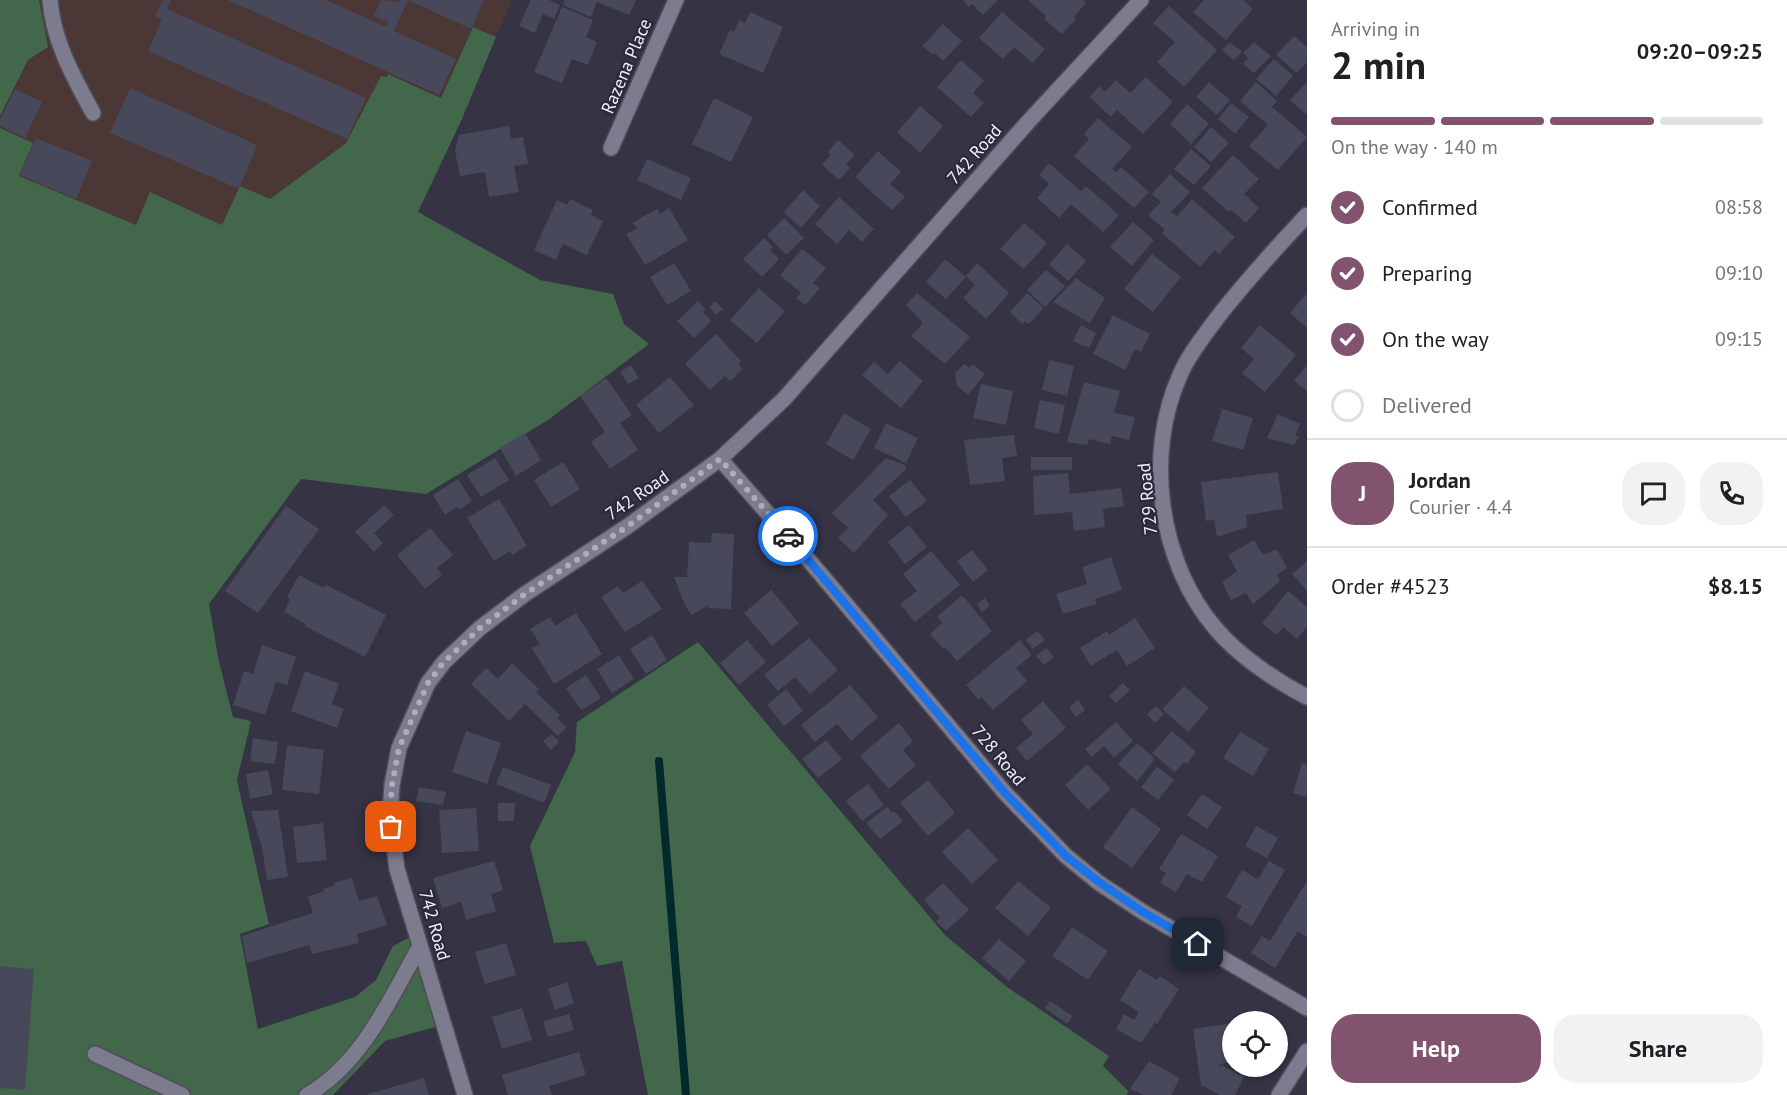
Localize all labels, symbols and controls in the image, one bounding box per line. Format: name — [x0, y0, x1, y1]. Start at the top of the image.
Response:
street label: Razena Place — [596, 15, 656, 117]
text: Arriving in — [1331, 16, 1420, 42]
text: 09:20–09:25 — [1637, 37, 1763, 65]
text: 2 min — [1331, 39, 1426, 90]
street label: 742 Road — [942, 119, 1006, 189]
text: On the way · 140 m — [1331, 134, 1498, 160]
icon: check — [1331, 191, 1364, 224]
text: Confirmed — [1382, 193, 1478, 221]
text: 08:58 — [1715, 194, 1763, 220]
icon: check — [1331, 257, 1364, 290]
text: Preparing — [1382, 259, 1472, 287]
text: 09:10 — [1715, 260, 1763, 286]
icon: check — [1331, 323, 1364, 356]
text: On the way — [1382, 325, 1489, 353]
text: 09:15 — [1715, 326, 1763, 352]
text: Delivered — [1382, 391, 1472, 419]
street label: 729 Road — [1132, 462, 1162, 536]
button: chat — [1622, 462, 1685, 525]
button: phone — [1700, 462, 1763, 525]
street label: 742 Road — [601, 465, 673, 525]
text: Jordan — [1409, 466, 1471, 494]
text: J — [1359, 479, 1366, 507]
text: Courier · 4.4 — [1409, 494, 1512, 520]
courier — [758, 506, 818, 566]
icon: car — [772, 520, 805, 553]
text: Order #4523 — [1331, 572, 1450, 600]
text: $8.15 — [1708, 572, 1763, 600]
street label: 728 Road — [967, 720, 1031, 790]
pin — [365, 801, 416, 852]
icon: bag — [374, 810, 407, 843]
street label: 742 Road — [414, 887, 456, 963]
pin — [1172, 918, 1223, 969]
icon: home — [1181, 927, 1214, 960]
map controls — [1222, 1011, 1288, 1077]
button: locate — [1222, 1011, 1288, 1077]
button: Help — [1331, 1014, 1541, 1083]
button: Share — [1553, 1014, 1763, 1083]

